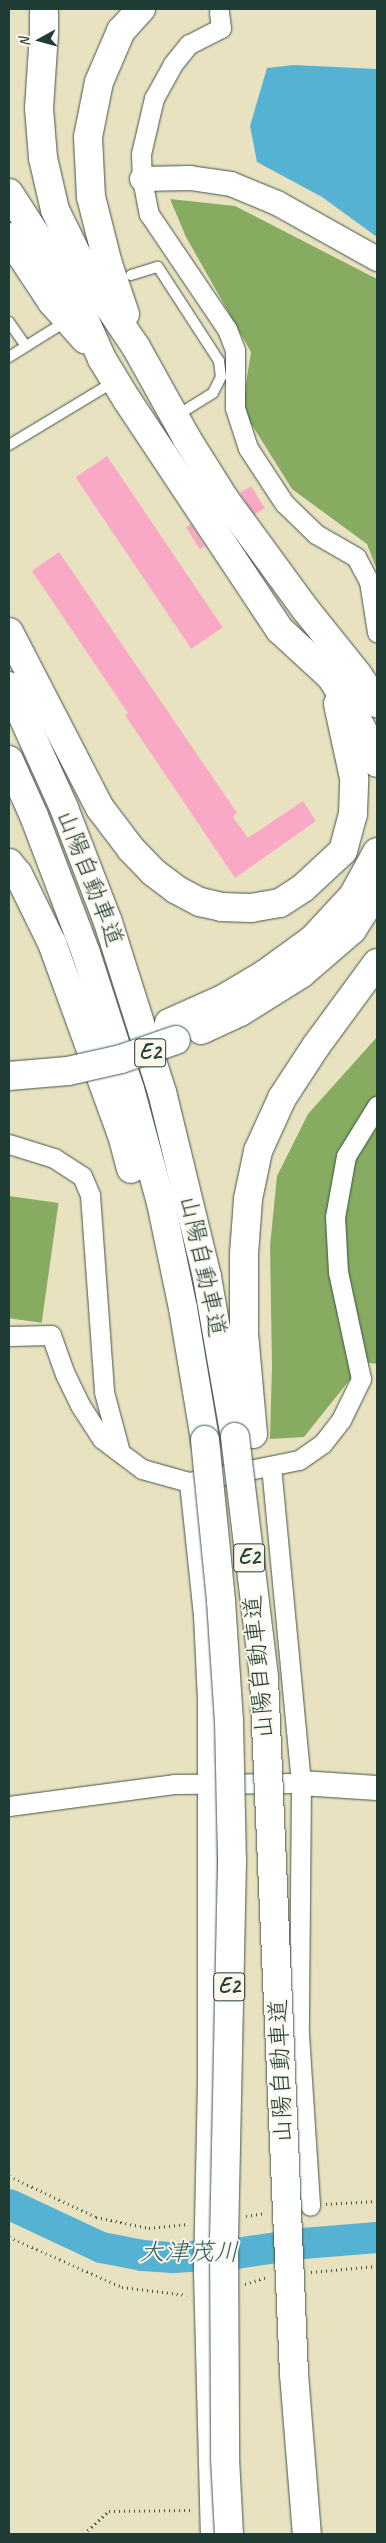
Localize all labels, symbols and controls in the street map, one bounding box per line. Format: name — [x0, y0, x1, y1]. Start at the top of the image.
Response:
north arrow — [15, 15, 65, 65]
text: N — [16, 37, 34, 47]
street label: 山陽自動車道 — [51, 806, 129, 950]
road number: E2 — [134, 1034, 166, 1072]
street label: 山陽自動車道 — [174, 1193, 232, 1339]
road number: E2 — [233, 1539, 265, 1578]
street label: 山陽自動車道 — [238, 1594, 280, 1740]
road number: E2 — [213, 1968, 245, 2006]
street label: 山陽自動車道 — [264, 1999, 298, 2143]
water label: 大津茂川 — [139, 2237, 239, 2267]

